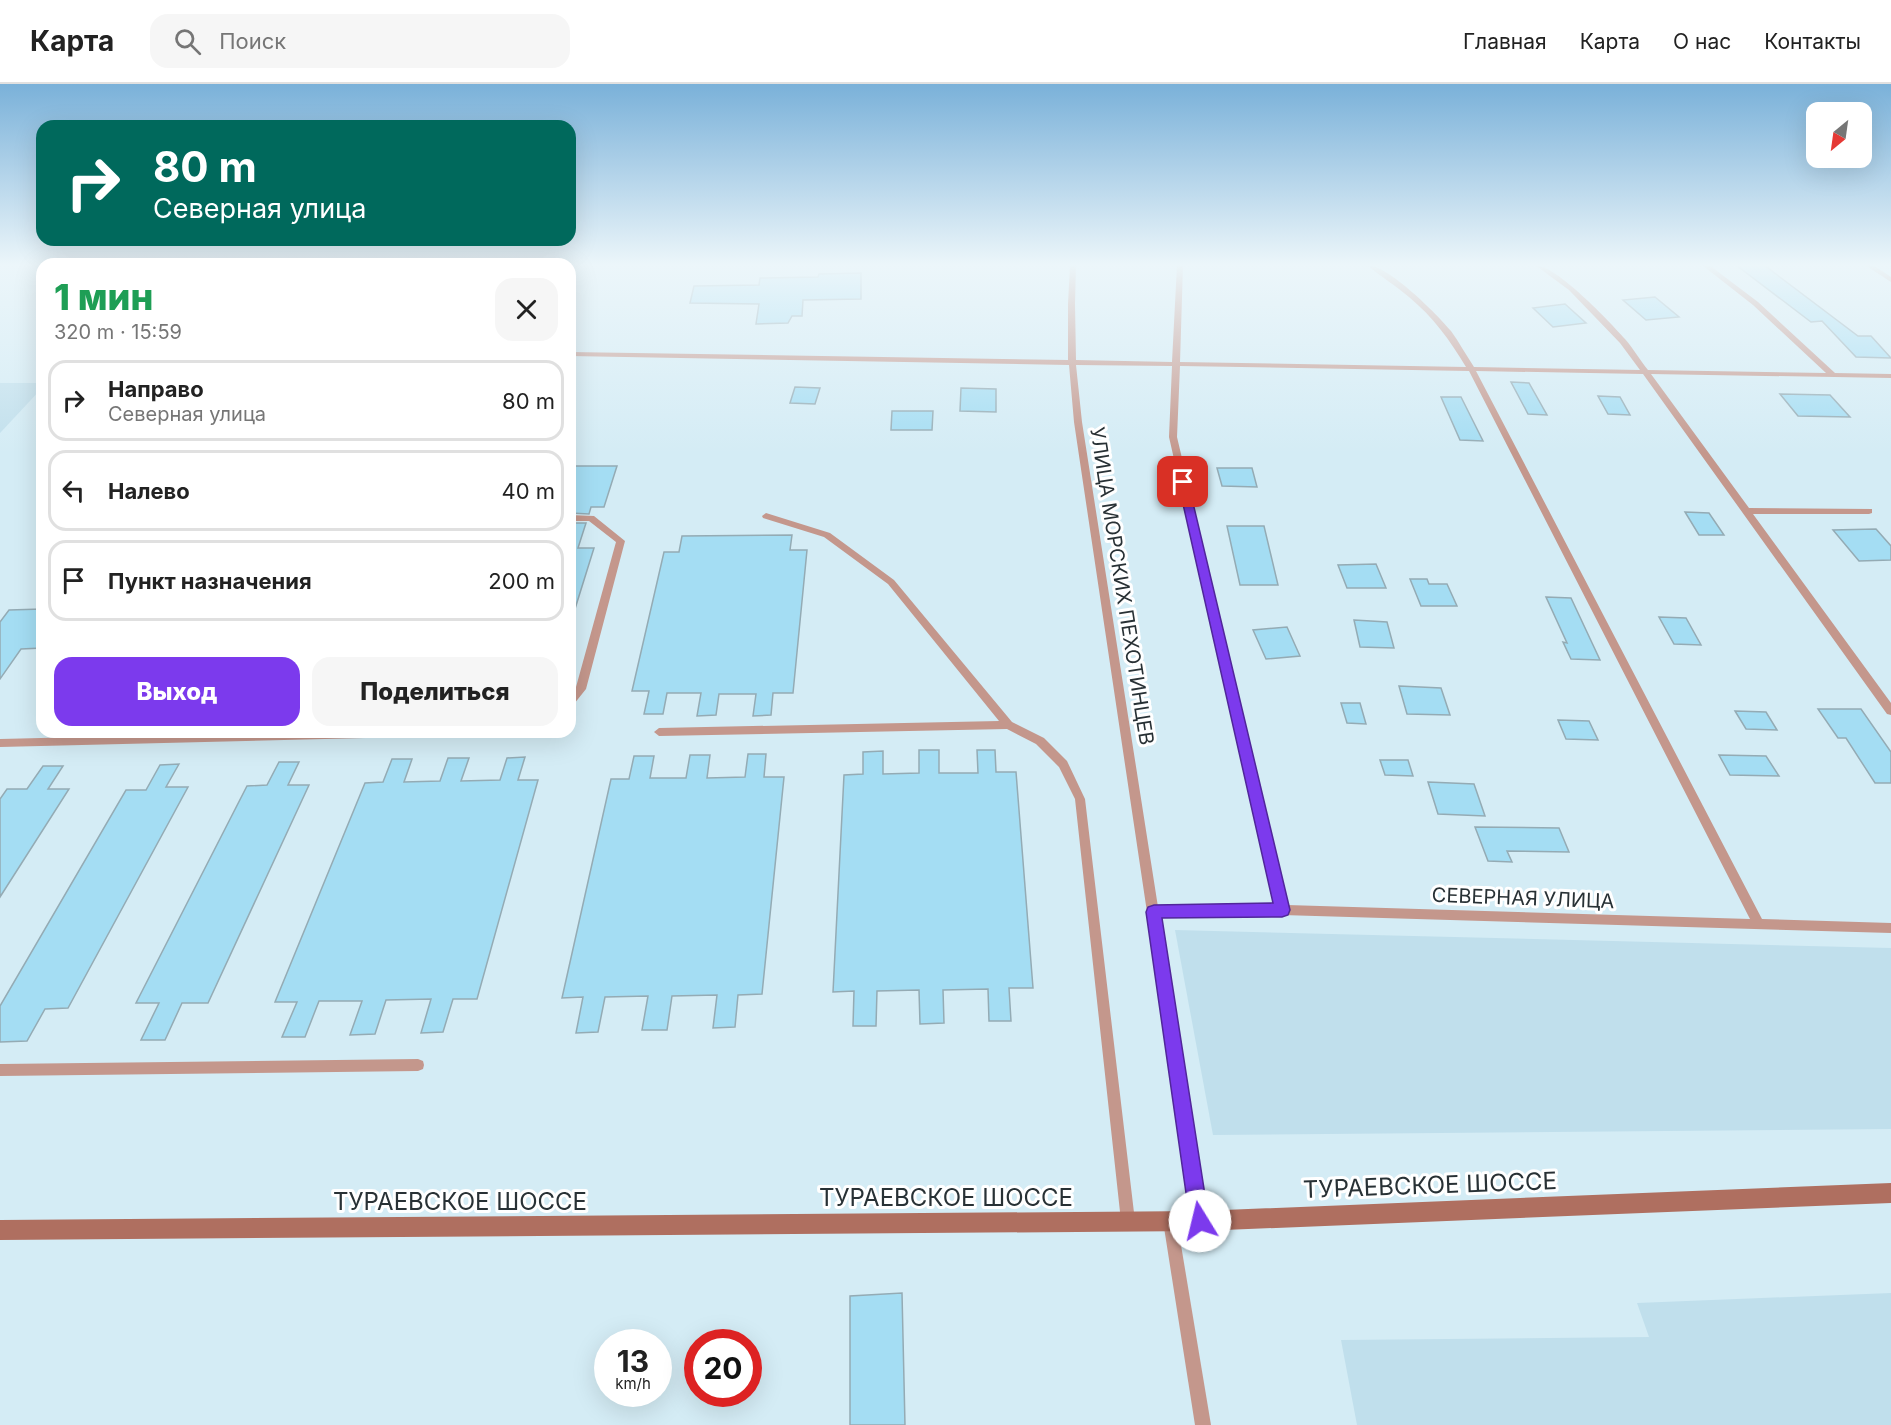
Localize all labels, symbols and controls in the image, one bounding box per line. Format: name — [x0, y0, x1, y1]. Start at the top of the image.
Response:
search box — [150, 14, 570, 68]
text: Карта — [30, 24, 114, 58]
icon: search — [171, 25, 204, 58]
text: Поиск — [219, 28, 286, 54]
text: Главная — [1463, 29, 1547, 54]
text: Карта — [1580, 29, 1640, 54]
text: О нас — [1673, 29, 1731, 54]
text: Контакты — [1764, 29, 1861, 54]
north arrow — [1806, 102, 1872, 168]
map controls — [1806, 102, 1872, 168]
text: 80 m — [153, 141, 257, 192]
icon: right — [54, 144, 132, 222]
text: Северная улица — [153, 192, 366, 225]
text: 1 мин — [54, 275, 153, 319]
button: close — [495, 278, 558, 341]
text: 320 m · 15:59 — [54, 320, 182, 344]
text: Направо — [108, 376, 204, 402]
icon: right — [57, 384, 90, 417]
text: 80 m — [502, 388, 555, 414]
text: Северная улица — [108, 402, 266, 426]
street label: УЛИЦА МОРСКИХ ПЕХОТИНЦЕВ — [1085, 425, 1159, 747]
pin — [1157, 456, 1208, 507]
icon: arrive — [1166, 465, 1199, 498]
icon: left — [57, 474, 90, 507]
text: Налево — [108, 478, 190, 504]
text: 40 m — [501, 478, 555, 504]
icon: arrive — [57, 564, 90, 597]
text: Пункт назначения — [108, 568, 312, 594]
text: 200 m — [488, 568, 555, 594]
button: Выход — [54, 657, 300, 726]
button: Поделиться — [312, 657, 558, 726]
street label: СЕВЕРНАЯ УЛИЦА — [1431, 883, 1615, 913]
street label: ТУРАЕВСКОЕ ШОССЕ — [1303, 1166, 1557, 1204]
street label: ТУРАЕВСКОЕ ШОССЕ — [819, 1183, 1073, 1212]
street label: ТУРАЕВСКОЕ ШОССЕ — [333, 1187, 587, 1216]
position arrow — [1168, 1189, 1232, 1253]
speed limit sign: 20 — [684, 1329, 762, 1407]
text: 13 — [617, 1343, 649, 1379]
text: km/h — [615, 1374, 651, 1393]

